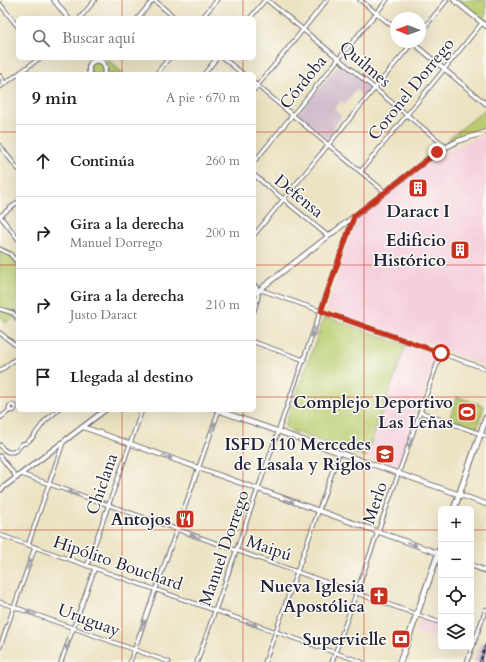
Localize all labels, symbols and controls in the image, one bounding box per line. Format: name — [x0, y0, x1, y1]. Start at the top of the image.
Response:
north arrow — [390, 12, 426, 48]
search box — [16, 16, 256, 60]
icon: search — [30, 27, 52, 49]
text: Buscar aquí — [62, 28, 135, 48]
street label: Coronel Dorrego — [363, 33, 459, 145]
street label: Quilmes — [334, 36, 396, 93]
street label: Córdoba — [274, 50, 332, 114]
text: 9 min — [32, 87, 77, 110]
text: A pie · 670 m — [166, 89, 240, 107]
route end — [428, 143, 446, 161]
icon: ahead — [32, 150, 54, 172]
text: Continúa — [70, 151, 135, 171]
text: 260 m — [206, 152, 240, 170]
street label: Defensa — [270, 169, 329, 223]
building icon: Daract I — [407, 177, 429, 199]
place label: Daract I — [386, 200, 450, 223]
text: Gira a la derecha — [70, 214, 184, 234]
icon: right — [32, 222, 54, 244]
text: 200 m — [206, 224, 240, 242]
place label: Edificio Histórico — [373, 229, 446, 272]
text: Manuel Dorrego — [70, 234, 162, 252]
building icon: Edificio Histórico — [449, 239, 471, 261]
text: Gira a la derecha — [70, 286, 184, 306]
icon: right — [32, 294, 54, 316]
text: 210 m — [206, 296, 240, 314]
text: Justo Daract — [70, 306, 137, 324]
one-way arrow — [310, 327, 316, 339]
route start — [432, 344, 450, 362]
icon: arrive — [32, 366, 54, 388]
text: Llegada al destino — [70, 367, 193, 387]
place label: Complejo Deportivo Las Leñas — [293, 391, 453, 434]
sports icon: Complejo Deportivo Las Leñas — [456, 401, 478, 423]
one-way arrow — [210, 420, 216, 432]
place label: ISFD 110 Mercedes de Lasala y Riglos — [225, 433, 371, 476]
one-way arrow — [406, 437, 412, 449]
school or university icon: ISFD 110 Mercedes de Lasala y Riglos — [374, 443, 396, 465]
street label: Chiclana — [81, 450, 123, 518]
one-way arrow — [161, 454, 173, 460]
street label: Merlo — [357, 479, 393, 527]
street label: Manuel Dorrego — [193, 487, 255, 609]
one-way arrow — [66, 489, 78, 495]
one-way arrow — [284, 498, 296, 504]
map controls — [438, 506, 474, 650]
button: + — [438, 506, 474, 542]
place label: Antojos — [111, 508, 171, 531]
restaurant icon: Antojos — [174, 508, 196, 530]
street label: Hipólito Bouchard — [50, 530, 186, 596]
street label: Maipú — [243, 530, 295, 566]
one-way arrow — [189, 533, 201, 539]
one-way arrow — [406, 541, 418, 547]
button: − — [438, 542, 474, 578]
one-way arrow — [27, 558, 33, 570]
place label: Nueva Iglesia Apostólica — [260, 575, 366, 618]
button: locate — [438, 578, 474, 614]
church icon: Nueva Iglesia Apostólica — [368, 585, 390, 607]
street label: Uruguay — [55, 598, 123, 642]
one-way arrow — [25, 610, 37, 616]
button: layers — [438, 614, 474, 650]
one-way arrow — [140, 619, 146, 631]
one-way arrow — [247, 621, 259, 627]
place label: Supervielle — [303, 628, 387, 651]
bank icon: Supervielle — [390, 628, 412, 650]
one-way arrow — [64, 639, 70, 651]

